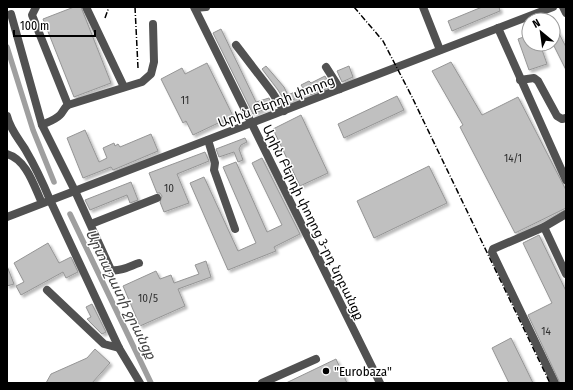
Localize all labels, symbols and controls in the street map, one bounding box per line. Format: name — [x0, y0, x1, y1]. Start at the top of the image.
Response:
scale bar — [14, 12, 95, 38]
north arrow — [521, 12, 561, 52]
text: N — [530, 16, 542, 31]
text: 100 m — [20, 19, 49, 33]
street label: Արին Բերդի փողոց — [216, 72, 337, 131]
house number: 11 — [181, 94, 189, 107]
street label: Արին Բերդի փողոց 3-րդ նրբանցք — [260, 122, 367, 322]
house number: 14/1 — [504, 152, 522, 165]
house number: 10 — [164, 182, 174, 195]
water label: Արտաշատի ջրանցք — [82, 226, 160, 363]
house number: 10/5 — [138, 292, 158, 305]
house number: 14 — [541, 325, 551, 338]
place label: "Eurobaza" — [334, 364, 392, 379]
marker: "Eurobaza" — [321, 366, 331, 376]

